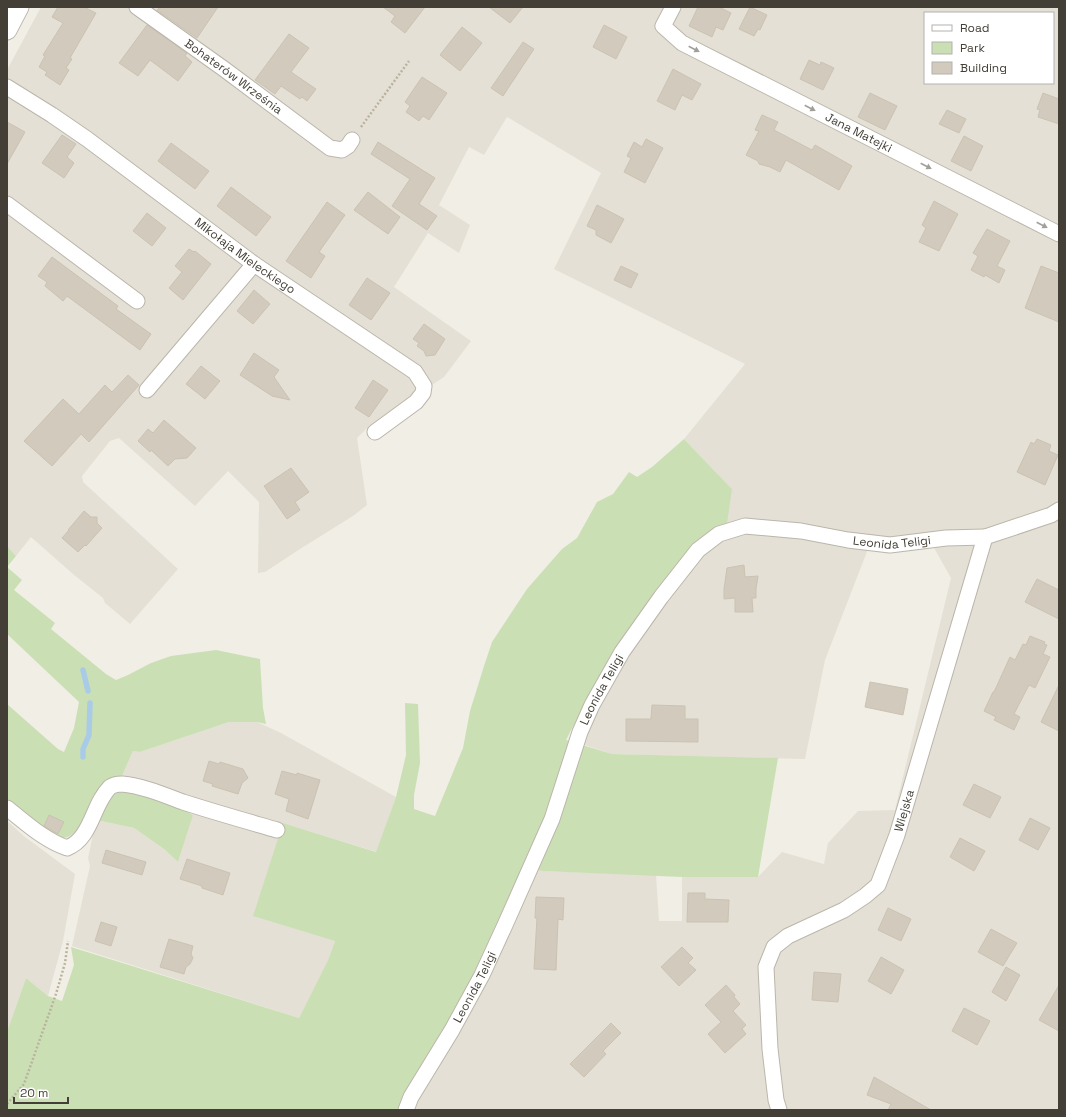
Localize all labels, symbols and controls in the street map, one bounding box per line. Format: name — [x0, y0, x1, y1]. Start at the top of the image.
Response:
legend — [924, 12, 1054, 84]
text: Road — [960, 20, 989, 36]
street label: Bohaterów Września — [181, 35, 286, 118]
text: Park — [960, 40, 985, 56]
one-way arrow — [688, 46, 700, 52]
text: Building — [960, 60, 1007, 76]
one-way arrow — [804, 105, 816, 111]
street label: Jana Matejki — [823, 109, 895, 156]
one-way arrow — [920, 163, 932, 170]
street label: Mikołaja Mieleckiego — [191, 214, 299, 298]
one-way arrow — [1036, 222, 1048, 228]
street label: Leonida Teligi — [852, 532, 932, 553]
street label: Leonida Teligi — [576, 651, 627, 728]
street label: Wiejska — [890, 788, 918, 834]
street label: Leonida Teligi — [449, 949, 500, 1026]
scale bar — [14, 1079, 68, 1105]
text: 20 m — [20, 1085, 48, 1101]

